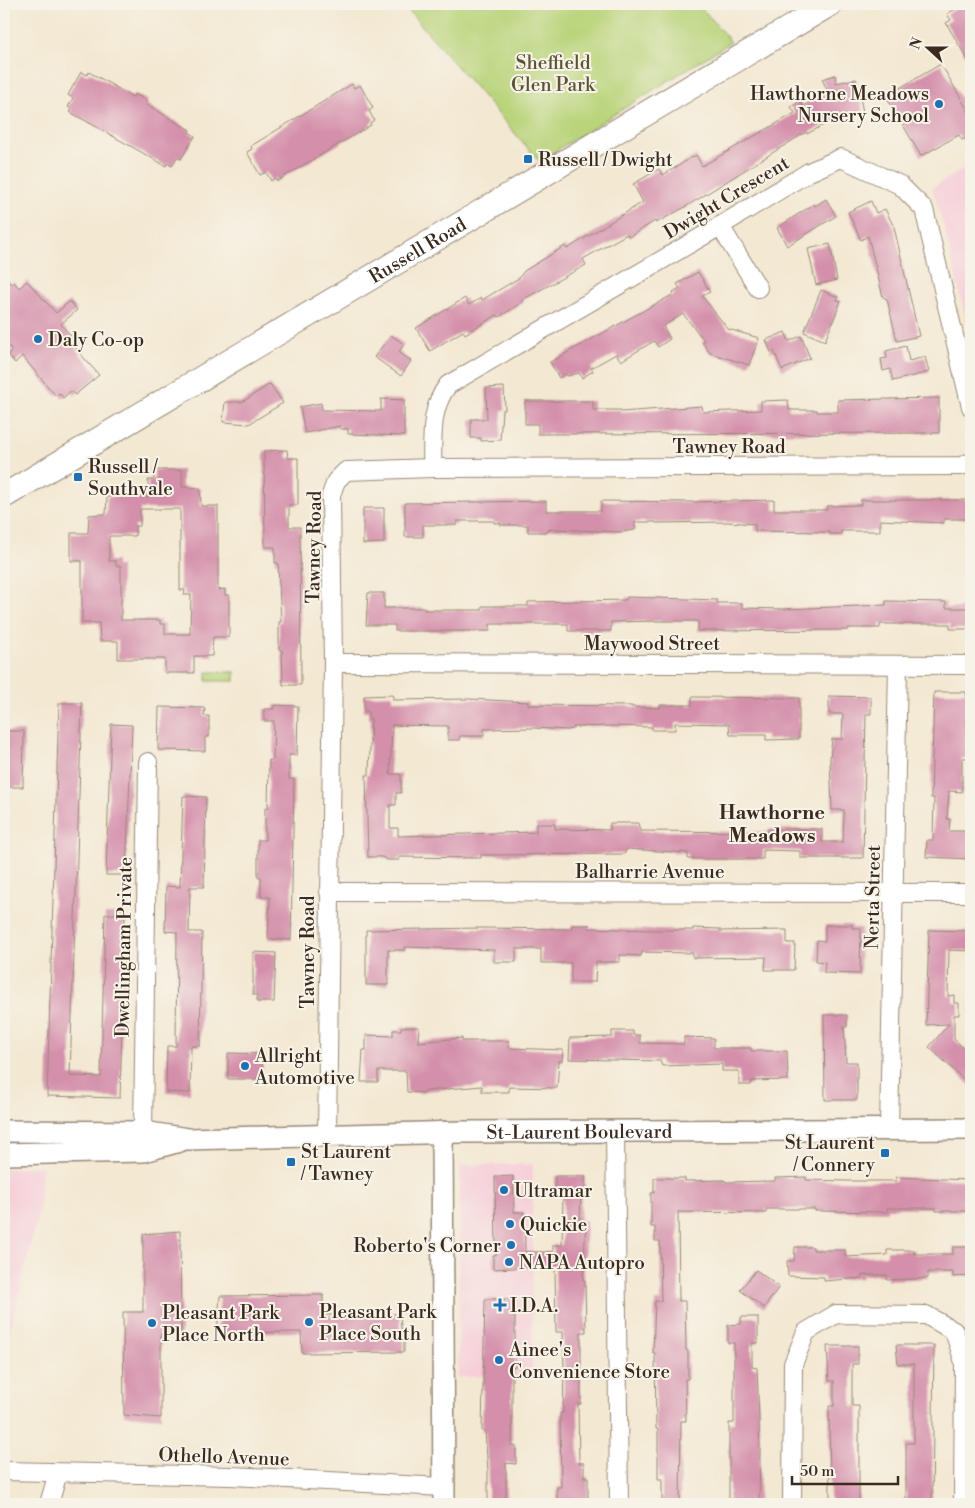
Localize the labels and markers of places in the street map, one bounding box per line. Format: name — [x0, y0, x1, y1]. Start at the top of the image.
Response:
place label: Hawthorne Meadows Nursery School — [750, 82, 929, 128]
marker: Hawthorne Meadows Nursery School — [933, 98, 945, 110]
place label: Russell / Dwight — [538, 148, 673, 172]
marker: Russell / Dwight — [522, 153, 534, 165]
place label: Daly Co-op — [48, 328, 144, 352]
marker: Daly Co-op — [32, 333, 44, 345]
place label: Russell / Southvale — [88, 455, 173, 501]
marker: Russell / Southvale — [72, 471, 84, 483]
place label: Allright Automotive — [254, 1044, 355, 1090]
marker: Allright Automotive — [239, 1060, 251, 1072]
place label: St Laurent / Connery — [785, 1131, 876, 1177]
place label: St Laurent / Tawney — [300, 1140, 392, 1186]
marker: St Laurent / Connery — [879, 1147, 891, 1159]
marker: St Laurent / Tawney — [285, 1156, 297, 1168]
place label: Ultramar — [514, 1179, 593, 1203]
marker: Ultramar — [498, 1184, 510, 1196]
place label: Quickie — [520, 1213, 587, 1237]
marker: Quickie — [504, 1218, 516, 1230]
place label: Roberto's Corner — [353, 1234, 501, 1258]
marker: Roberto's Corner — [505, 1239, 517, 1251]
place label: NAPA Autopro — [519, 1251, 645, 1275]
marker: NAPA Autopro — [503, 1256, 515, 1268]
place label: I.D.A. — [510, 1294, 558, 1318]
marker: I.D.A. — [494, 1299, 506, 1311]
place label: Pleasant Park Place South — [319, 1300, 437, 1346]
place label: Pleasant Park Place North — [162, 1301, 280, 1347]
marker: Pleasant Park Place South — [303, 1316, 315, 1328]
marker: Pleasant Park Place North — [146, 1317, 158, 1329]
place label: Ainee's Convenience Store — [508, 1338, 670, 1384]
marker: Ainee's Convenience Store — [493, 1354, 505, 1366]

